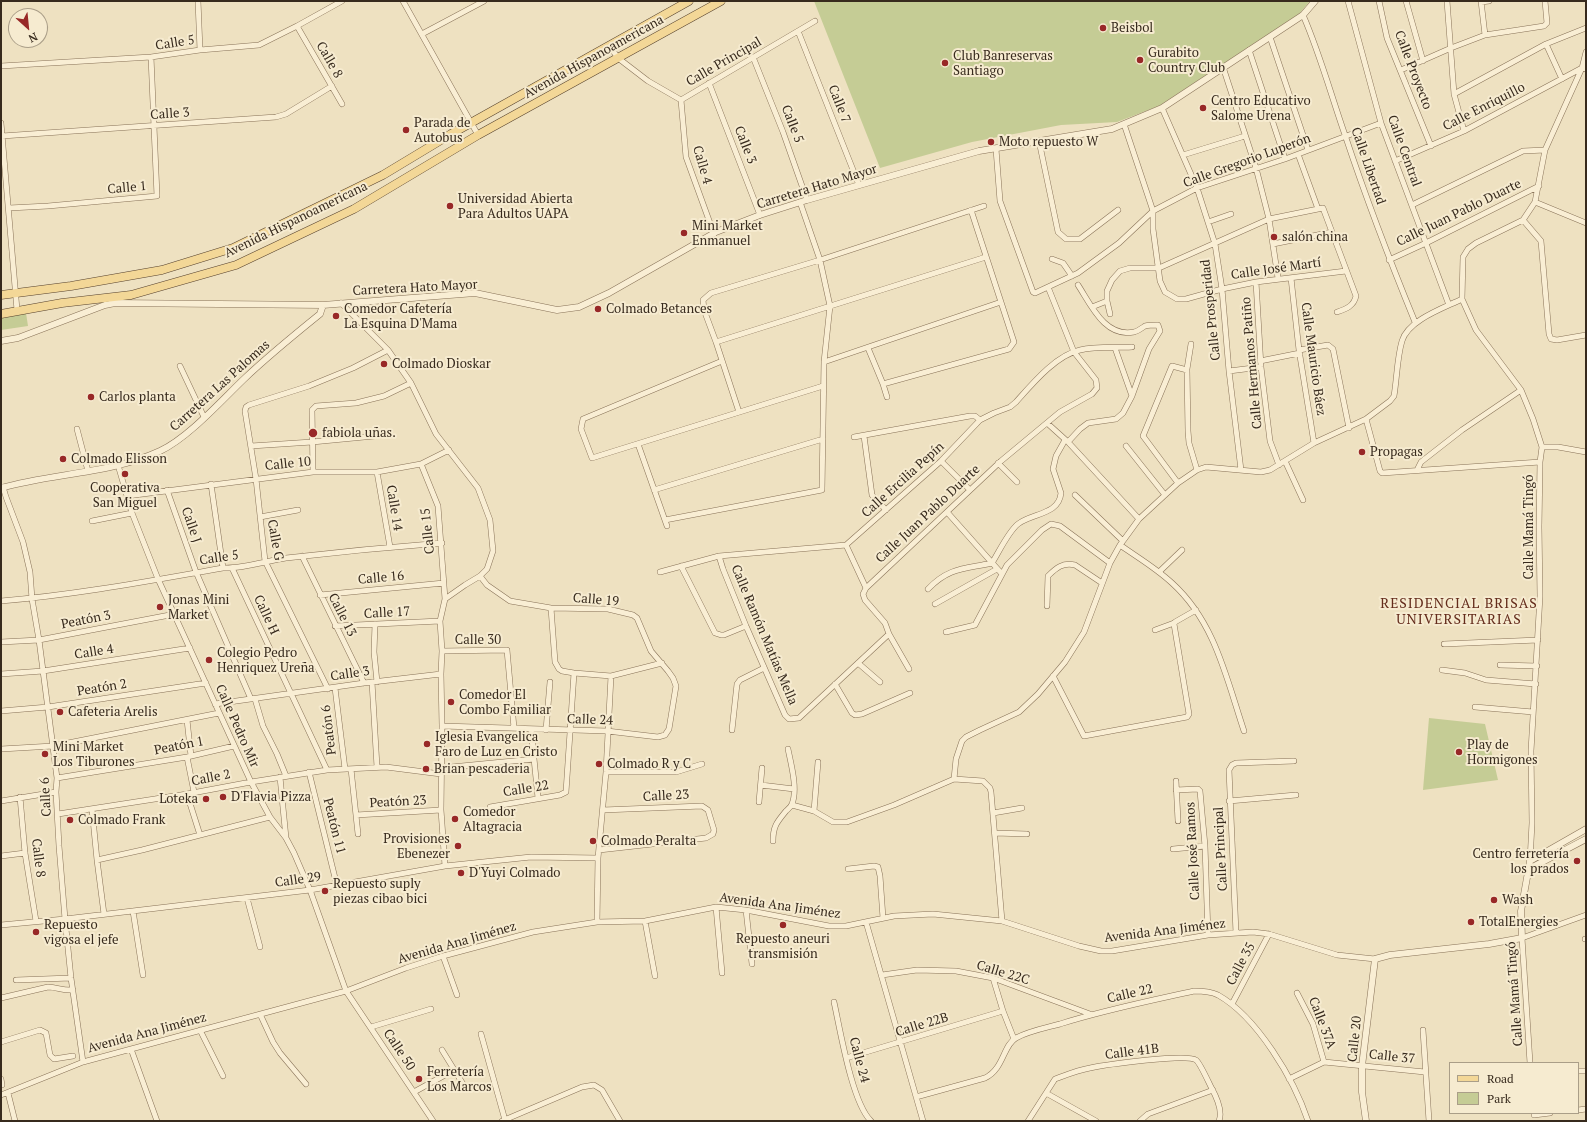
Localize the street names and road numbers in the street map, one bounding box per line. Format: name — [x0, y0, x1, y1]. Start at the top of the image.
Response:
street label: Avenida Hispanoamericana — [521, 12, 667, 102]
street label: Calle Proyecto — [1391, 28, 1435, 112]
street label: Calle 5 — [154, 32, 196, 54]
street label: Calle Principal — [683, 34, 765, 90]
street label: Calle 8 — [312, 39, 346, 81]
street label: Calle Enriquillo — [1440, 80, 1528, 134]
street label: Calle 7 — [824, 83, 854, 125]
street label: Calle 5 — [778, 103, 806, 145]
street label: Calle 3 — [150, 105, 190, 123]
street label: Calle Central — [1384, 113, 1424, 189]
street label: Calle 3 — [731, 124, 759, 166]
street label: Calle Libertad — [1347, 125, 1389, 207]
street label: Calle Gregorio Luperón — [1181, 131, 1313, 191]
street label: Calle 4 — [689, 144, 715, 186]
street label: Carretera Hato Mayor — [755, 161, 879, 213]
street label: Calle Juan Pablo Duarte — [1394, 176, 1524, 250]
street label: Avenida Hispanoamericana — [222, 178, 370, 262]
street label: Calle 1 — [107, 179, 147, 197]
street label: Calle José Martí — [1230, 255, 1322, 283]
street label: Calle Prosperidad — [1198, 259, 1224, 361]
street label: Carretera Hato Mayor — [352, 277, 478, 299]
street label: Calle Hermanos Patiño — [1238, 296, 1266, 430]
street label: Calle Mauricio Báez — [1297, 301, 1329, 417]
street label: Carretera Las Palomas — [167, 337, 273, 435]
street label: Calle Ercilia Pepín — [859, 439, 947, 521]
street label: Calle 10 — [264, 454, 312, 474]
street label: Calle Juan Pablo Duarte — [873, 462, 983, 566]
street label: Calle Mamá Tingó — [1521, 475, 1537, 579]
street label: Calle 14 — [383, 484, 405, 532]
street label: Calle J — [178, 505, 204, 545]
street label: Calle 15 — [418, 507, 438, 555]
street label: Calle G — [264, 518, 286, 562]
street label: Calle 5 — [198, 548, 240, 568]
street label: Calle Ramón Matías Mella — [727, 563, 801, 707]
street label: Calle 16 — [357, 568, 405, 588]
street label: Calle 19 — [572, 590, 620, 610]
street label: Calle 13 — [325, 591, 359, 639]
street label: Calle H — [250, 593, 282, 637]
street label: Calle 17 — [363, 604, 411, 622]
street label: Peatón 3 — [60, 608, 112, 632]
street label: Calle 30 — [455, 632, 501, 648]
street label: Calle 4 — [73, 641, 115, 663]
street label: Calle 3 — [329, 664, 371, 684]
street label: Peatón 2 — [76, 676, 128, 700]
street label: Calle Pedro Mir — [212, 682, 262, 770]
street label: Peatón 6 — [318, 704, 340, 756]
street label: Calle 24 — [567, 711, 613, 729]
street label: Peatón 1 — [153, 734, 205, 758]
street label: Calle 2 — [190, 767, 232, 789]
street label: Calle 6 — [37, 777, 55, 817]
street label: Calle 22 — [502, 778, 550, 800]
street label: Calle 23 — [642, 787, 690, 805]
street label: Peatón 23 — [369, 793, 427, 811]
street label: Peatón 11 — [320, 796, 348, 856]
street label: Calle José Ramos — [1183, 802, 1203, 900]
street label: Calle Principal — [1211, 806, 1231, 892]
street label: Calle 8 — [28, 838, 48, 878]
street label: Calle 29 — [274, 869, 322, 891]
street label: Avenida Ana Jiménez — [718, 890, 842, 922]
street label: Avenida Ana Jiménez — [1103, 916, 1227, 946]
street label: Avenida Ana Jiménez — [396, 919, 518, 967]
street label: Calle 35 — [1223, 940, 1259, 988]
street label: Calle Mamá Tingó — [1504, 941, 1526, 1047]
street label: Calle 22C — [975, 958, 1031, 988]
street label: Calle 22 — [1106, 981, 1154, 1007]
street label: Calle 37A — [1305, 995, 1339, 1051]
street label: Avenida Ana Jiménez — [86, 1010, 208, 1056]
street label: Calle 22B — [894, 1010, 950, 1040]
street label: Calle 20 — [1345, 1015, 1365, 1063]
street label: Calle 50 — [380, 1026, 418, 1074]
street label: Calle 24 — [845, 1036, 873, 1084]
street label: Calle 41B — [1104, 1041, 1160, 1063]
street label: Calle 37 — [1368, 1047, 1416, 1067]

